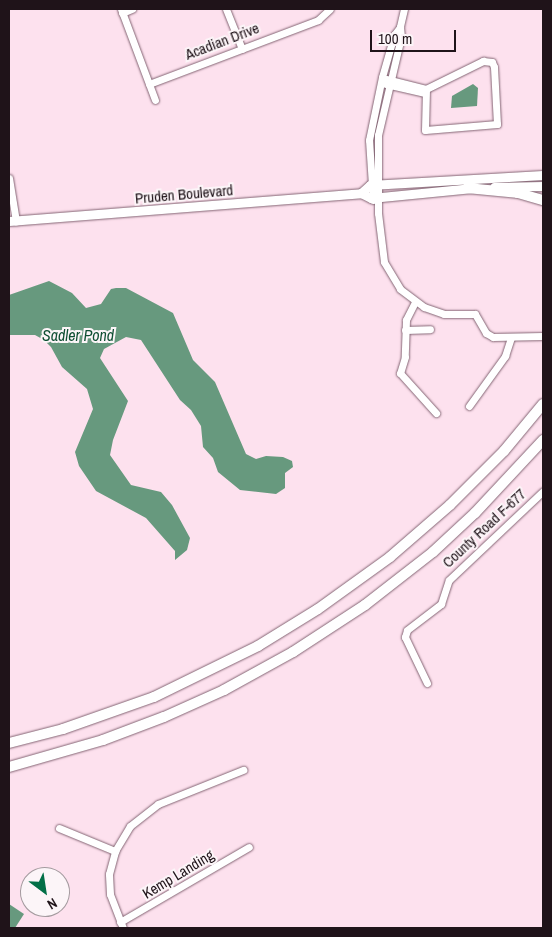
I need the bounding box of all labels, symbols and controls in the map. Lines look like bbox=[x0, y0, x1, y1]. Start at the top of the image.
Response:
street label: Acadian Drive bbox=[182, 19, 262, 63]
scale bar bbox=[372, 20, 458, 52]
text: 100 m bbox=[378, 28, 412, 49]
street label: Pruden Boulevard bbox=[134, 181, 234, 207]
water label: Sadler Pond bbox=[42, 325, 114, 345]
street label: County Road F-677 bbox=[439, 485, 529, 571]
street label: Kemp Landing bbox=[139, 846, 217, 902]
north arrow bbox=[20, 867, 70, 917]
text: N bbox=[44, 894, 60, 914]

